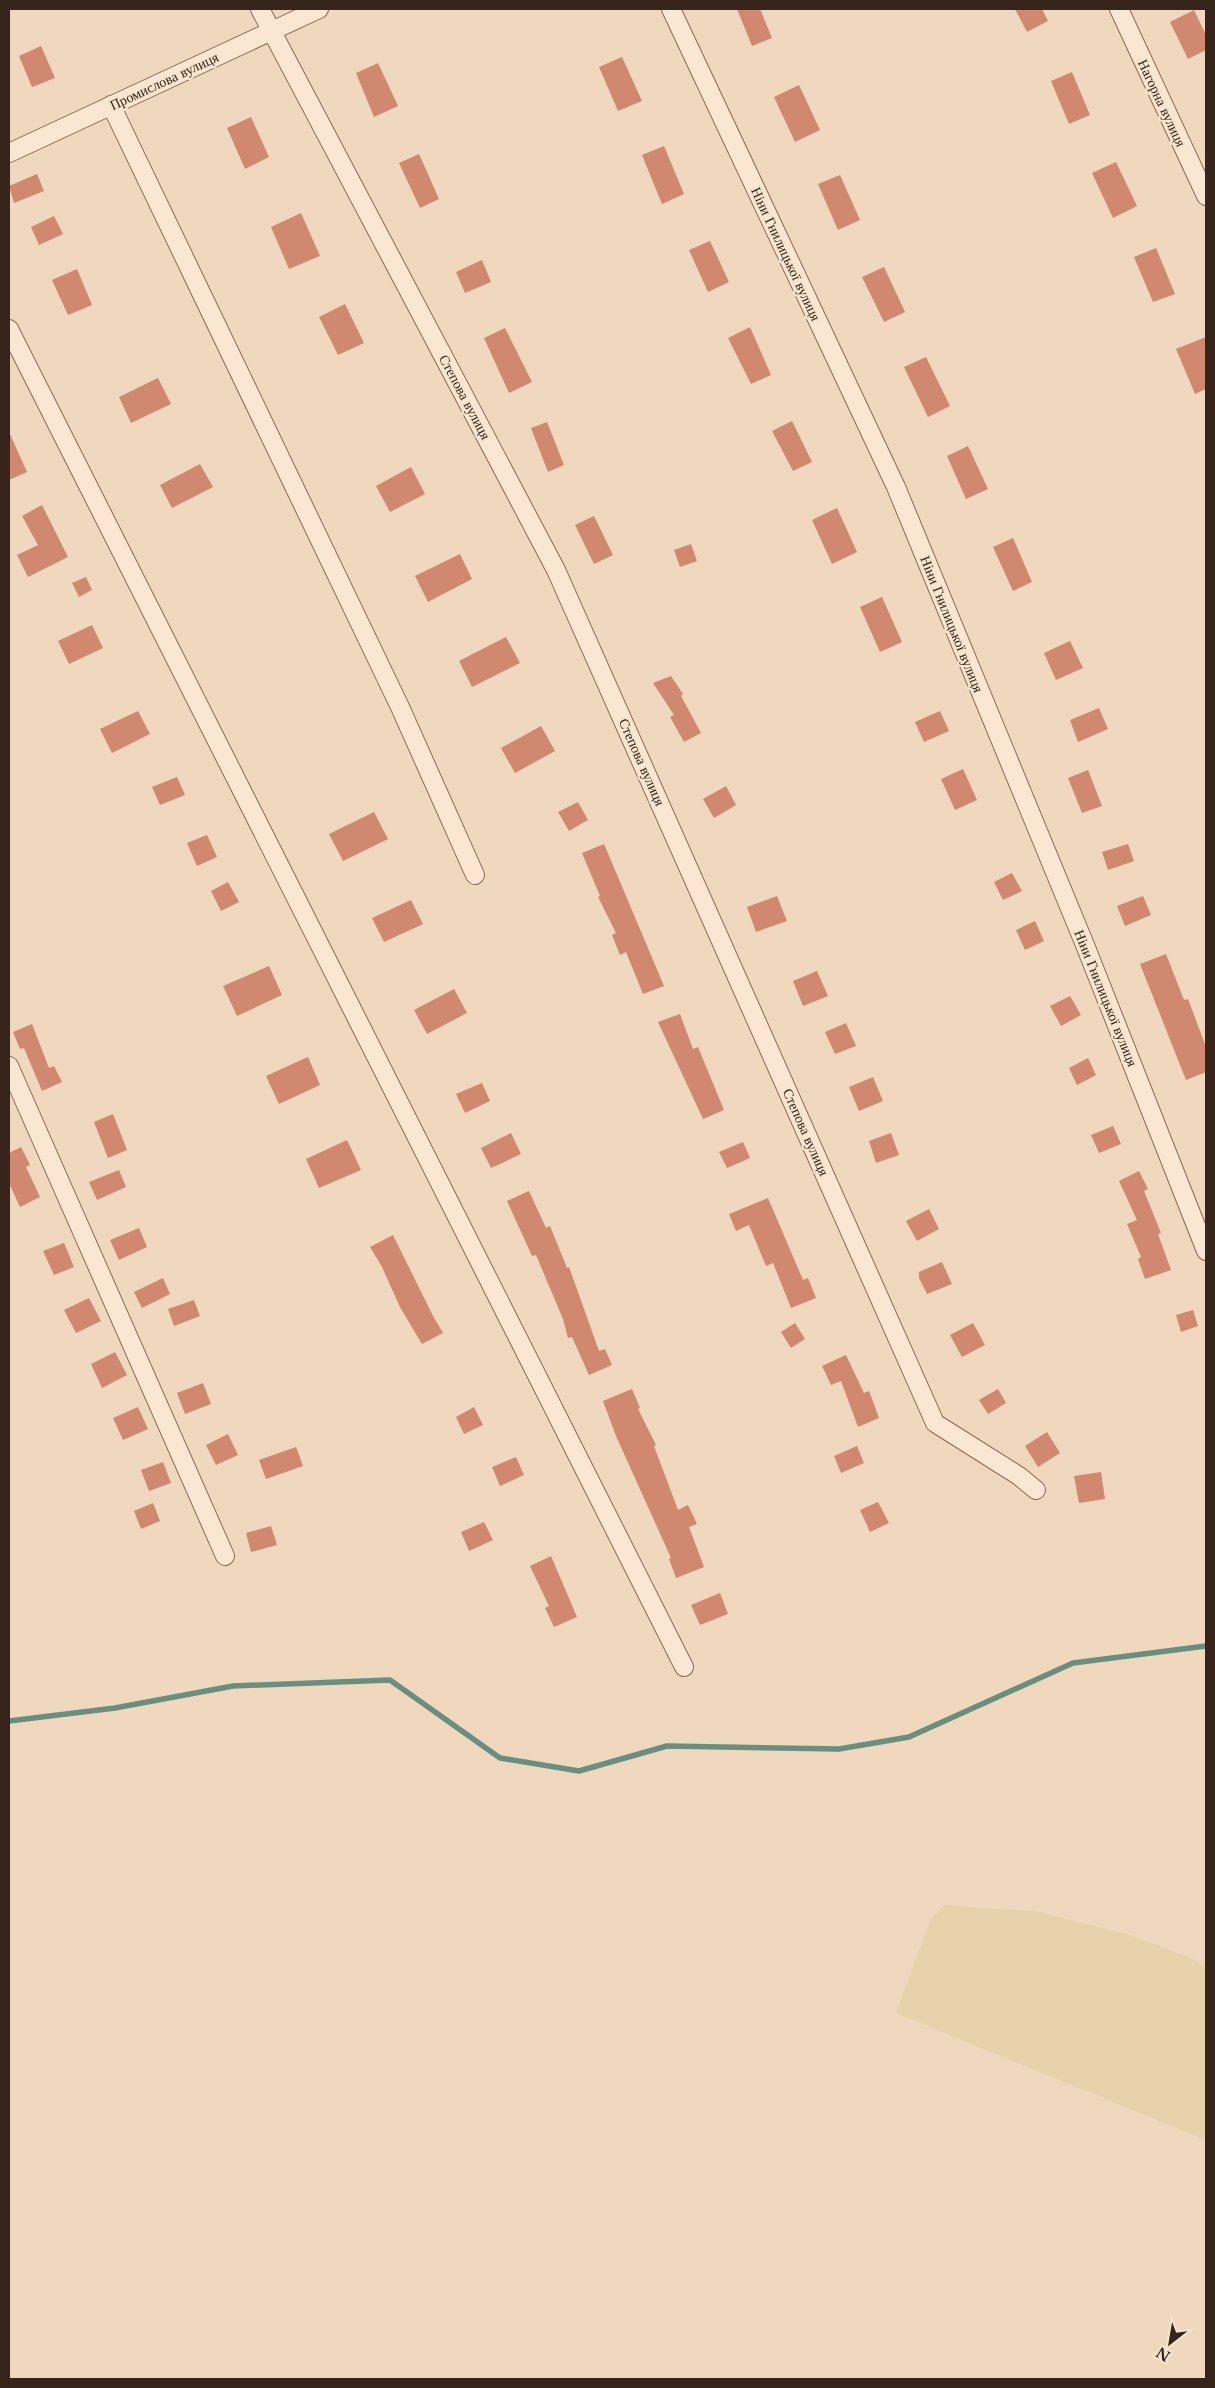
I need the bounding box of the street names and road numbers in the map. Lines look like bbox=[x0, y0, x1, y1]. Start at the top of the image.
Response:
street label: Промислова вулиця bbox=[107, 48, 222, 114]
street label: Нагорна вулиця bbox=[1134, 56, 1190, 150]
street label: Ніни Гнилицької вулиця bbox=[747, 184, 825, 324]
street label: Степова вулиця bbox=[435, 351, 495, 443]
street label: Ніни Гнилицької вулиця bbox=[916, 553, 988, 695]
street label: Степова вулиця bbox=[615, 716, 669, 809]
street label: Ніни Гнилицької вулиця bbox=[1070, 927, 1142, 1069]
street label: Степова вулиця bbox=[779, 1086, 833, 1179]

